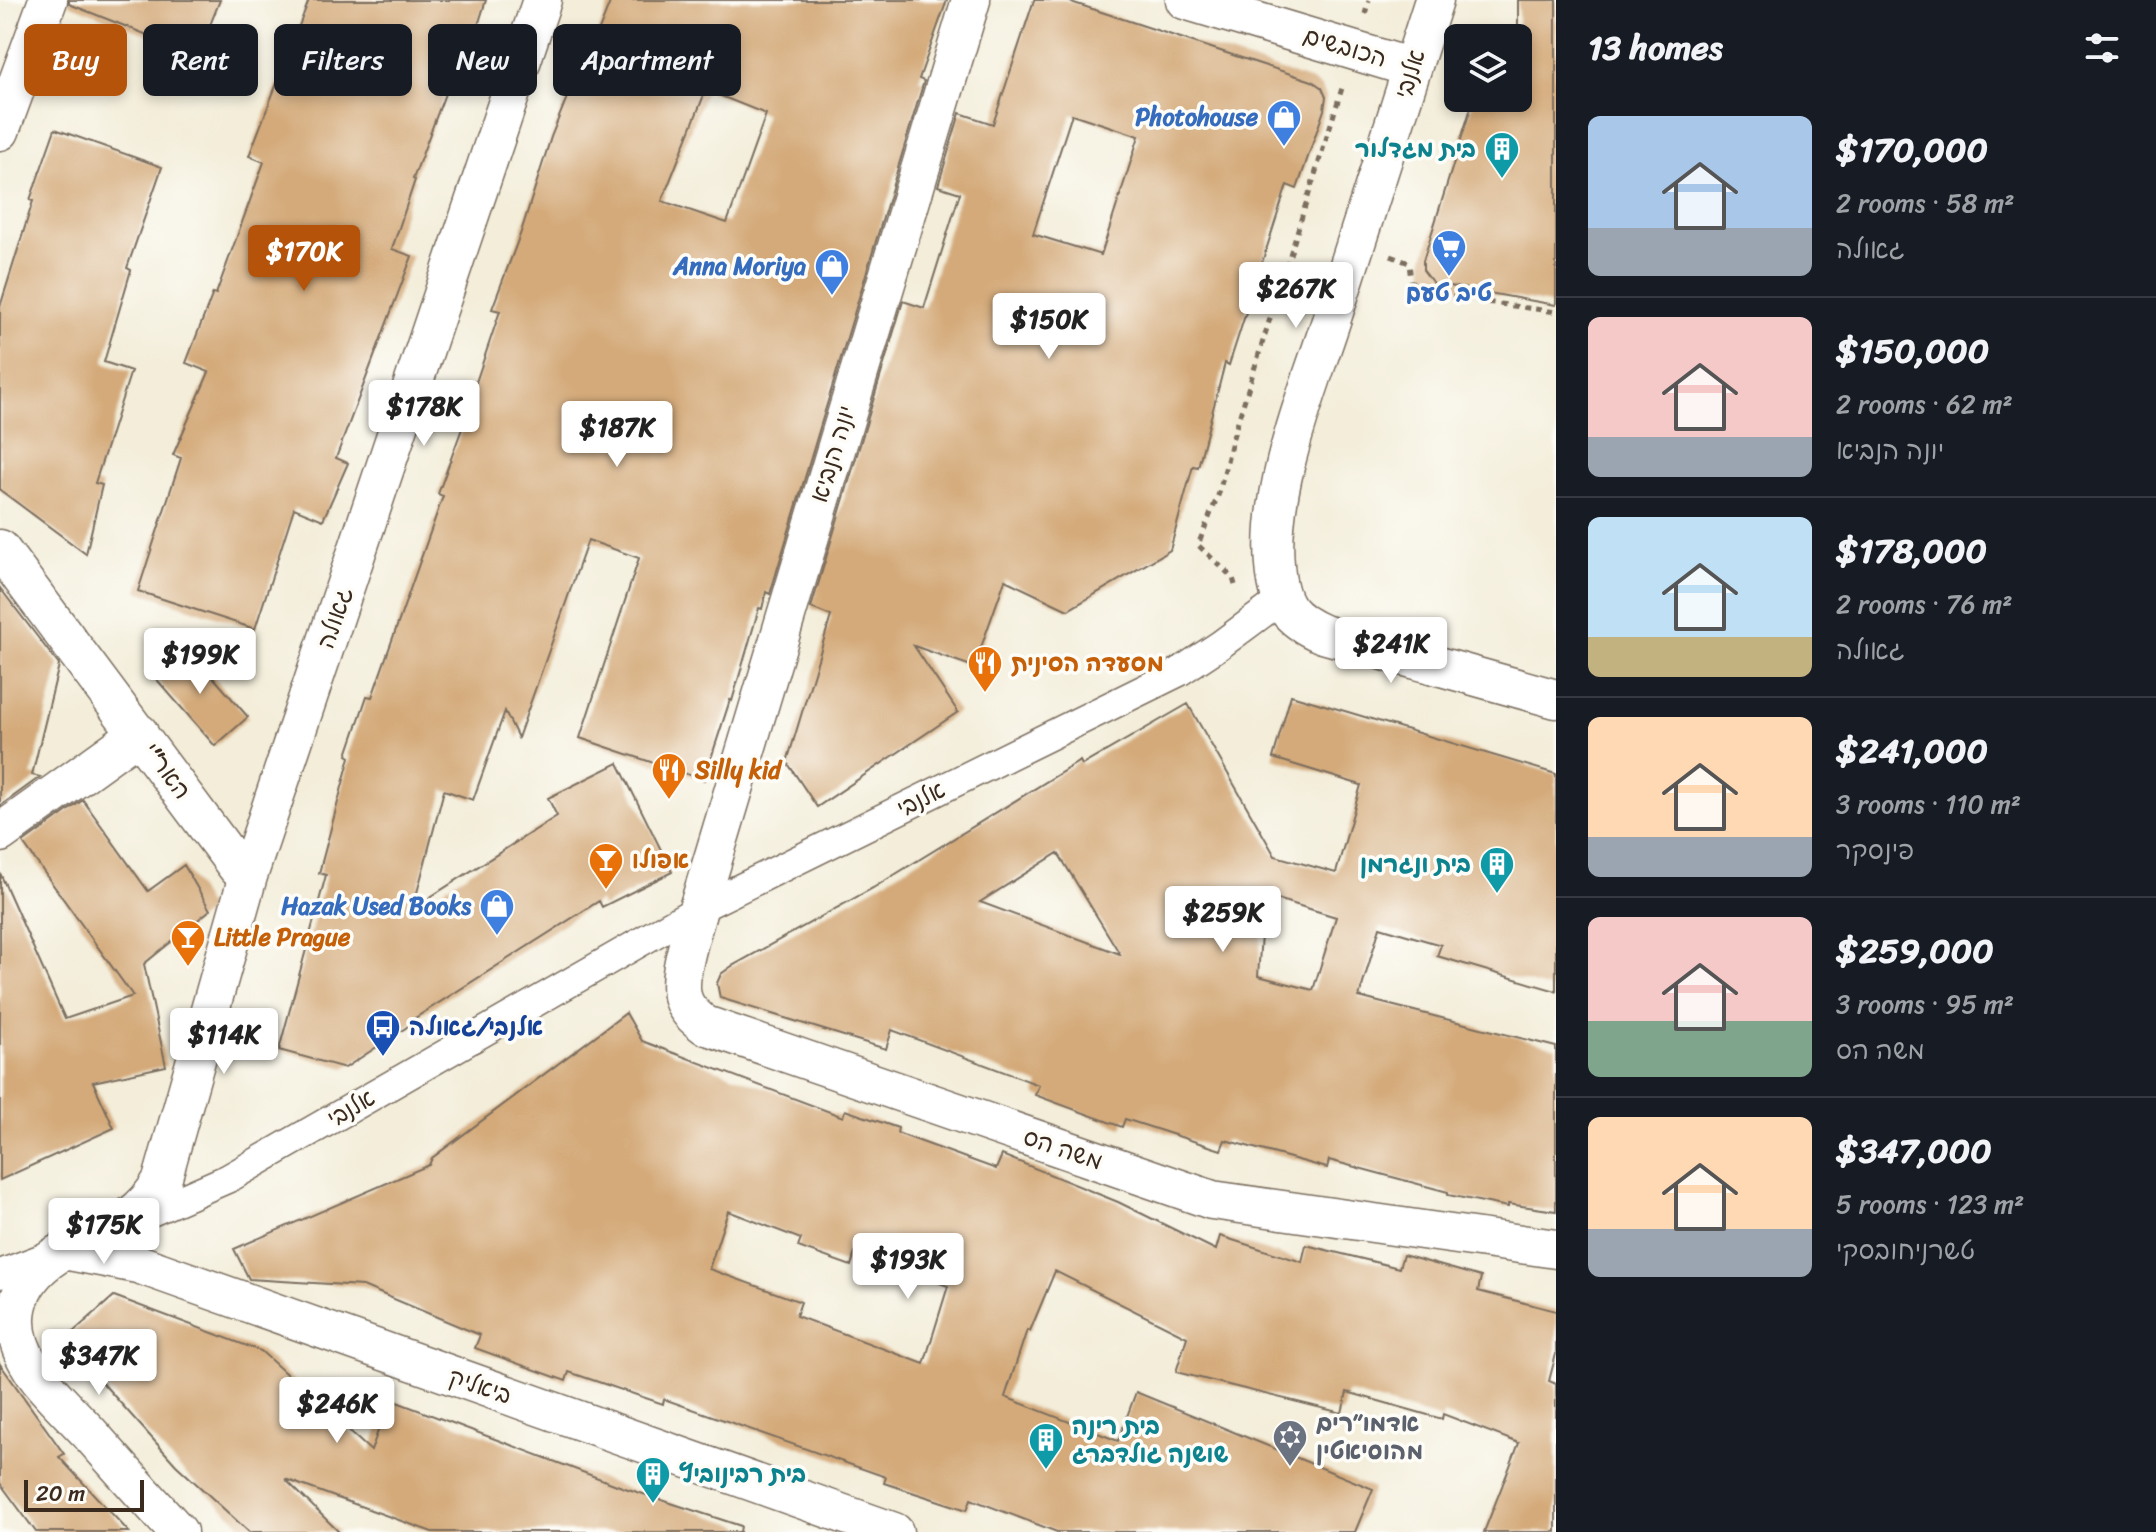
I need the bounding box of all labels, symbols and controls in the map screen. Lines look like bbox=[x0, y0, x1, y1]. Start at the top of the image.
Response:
street label: הכובשים bbox=[1298, 14, 1392, 80]
text: 13 homes bbox=[1588, 18, 1723, 78]
chip: Buy bbox=[24, 24, 127, 96]
chip: Rent bbox=[143, 24, 258, 96]
chip: Filters bbox=[274, 24, 412, 96]
chip: New bbox=[428, 24, 537, 96]
chip: Apartment bbox=[553, 24, 741, 96]
map controls bbox=[1444, 24, 1532, 112]
button: layers bbox=[1444, 24, 1532, 112]
icon: filters bbox=[2080, 26, 2124, 70]
street label: אלנבי bbox=[1382, 44, 1438, 104]
place label: Photohouse bbox=[1135, 96, 1259, 138]
shop icon: Photohouse bbox=[1265, 98, 1303, 148]
text: $170,000 bbox=[1836, 120, 1988, 180]
place label: בית מגדלור bbox=[1355, 128, 1476, 170]
building icon: בית מגדלור bbox=[1483, 130, 1521, 180]
icon: home bbox=[1652, 148, 1748, 244]
text: 2 rooms · 58 m² bbox=[1836, 180, 2014, 226]
pin: $170K bbox=[248, 225, 360, 293]
text: גאולה bbox=[1836, 226, 1905, 272]
text: $170K bbox=[266, 228, 342, 274]
supermarket icon: טיב טעם bbox=[1430, 228, 1468, 278]
place label: Anna Moriya bbox=[672, 245, 806, 287]
shop icon: Anna Moriya bbox=[813, 247, 851, 297]
pin: $267K bbox=[1240, 262, 1352, 330]
text: $267K bbox=[1257, 265, 1335, 311]
place label: טיב טעם bbox=[1406, 272, 1492, 314]
pin: $150K bbox=[993, 293, 1105, 361]
text: $150K bbox=[1011, 296, 1087, 342]
text: $150,000 bbox=[1836, 321, 1989, 381]
icon: home bbox=[1652, 349, 1748, 445]
pin: $178K bbox=[368, 380, 480, 448]
text: 2 rooms · 62 m² bbox=[1836, 381, 2013, 427]
text: $178K bbox=[387, 383, 461, 429]
street label: יונה הנביא bbox=[798, 400, 868, 508]
pin: $187K bbox=[561, 401, 673, 469]
text: $187K bbox=[580, 404, 654, 450]
text: יונה הנביא bbox=[1836, 427, 1944, 473]
text: $178,000 bbox=[1836, 521, 1987, 581]
icon: home bbox=[1652, 549, 1748, 645]
street label: גאולה bbox=[305, 581, 365, 655]
text: 2 rooms · 76 m² bbox=[1836, 581, 2013, 627]
pin: $241K bbox=[1335, 617, 1447, 685]
text: $241K bbox=[1353, 620, 1429, 666]
text: גאולה bbox=[1836, 627, 1905, 673]
pin: $199K bbox=[144, 628, 256, 696]
text: $199K bbox=[162, 631, 238, 677]
place label: מסעדה הסינית bbox=[1011, 642, 1164, 684]
restaurant icon: מסעדה הסינית bbox=[966, 644, 1004, 694]
text: $241,000 bbox=[1836, 721, 1988, 781]
street label: האר"י bbox=[132, 733, 202, 809]
place label: Silly kid bbox=[694, 749, 783, 791]
icon: home bbox=[1652, 749, 1748, 845]
restaurant icon: Silly kid bbox=[650, 751, 688, 801]
street label: אלנבי bbox=[889, 769, 953, 829]
text: 3 rooms · 110 m² bbox=[1836, 781, 2021, 827]
text: פינסקר bbox=[1836, 827, 1914, 873]
place label: אפולו bbox=[632, 839, 689, 881]
bar icon: אפולו bbox=[587, 841, 625, 891]
place label: בית ונגרמן bbox=[1360, 843, 1471, 885]
building icon: בית ונגרמן bbox=[1478, 845, 1516, 895]
place label: Hazak Used Books bbox=[281, 885, 472, 927]
pin: $259K bbox=[1167, 886, 1279, 954]
shop icon: Hazak Used Books bbox=[478, 887, 516, 937]
text: $259K bbox=[1183, 889, 1263, 935]
place label: Little Prague bbox=[214, 916, 351, 958]
bar icon: Little Prague bbox=[169, 918, 207, 968]
text: $259,000 bbox=[1836, 921, 1994, 981]
icon: home bbox=[1652, 949, 1748, 1045]
text: 3 rooms · 95 m² bbox=[1836, 981, 2014, 1027]
place label: אלנבי/גאולה bbox=[409, 1006, 543, 1048]
pin: $114K bbox=[168, 1008, 280, 1076]
bus stop icon: אלנבי/גאולה bbox=[364, 1008, 402, 1058]
text: $114K bbox=[188, 1011, 260, 1057]
text: משה הס bbox=[1836, 1027, 1925, 1073]
street label: אלנבי bbox=[319, 1077, 383, 1139]
street label: משה הס bbox=[1017, 1116, 1109, 1182]
text: $347,000 bbox=[1836, 1121, 1992, 1181]
icon: home bbox=[1652, 1149, 1748, 1245]
text: 5 rooms · 123 m² bbox=[1836, 1181, 2024, 1227]
pin: $175K bbox=[48, 1198, 160, 1266]
text: $175K bbox=[66, 1201, 142, 1247]
text: טשרניחובסקי bbox=[1836, 1227, 1975, 1273]
pin: $193K bbox=[852, 1233, 964, 1301]
text: $193K bbox=[871, 1236, 945, 1282]
pin: $347K bbox=[43, 1329, 155, 1397]
text: $347K bbox=[60, 1332, 138, 1378]
street label: ביאליק bbox=[443, 1356, 517, 1416]
pin: $246K bbox=[281, 1377, 393, 1445]
text: $246K bbox=[297, 1380, 377, 1426]
place label: אדמו״רים מהוסיאטין bbox=[1316, 1402, 1423, 1472]
place label: בית רינה שושנה גולדברג bbox=[1072, 1405, 1228, 1475]
synagogue icon: אדמו״רים מהוסיאטין bbox=[1271, 1418, 1309, 1468]
building icon: בית רינה שושנה גולדברג bbox=[1027, 1421, 1065, 1471]
place label: בית רבינוביץ bbox=[679, 1453, 806, 1495]
building icon: בית רבינוביץ bbox=[634, 1455, 672, 1505]
text: 20 m bbox=[36, 1474, 85, 1513]
scale bar bbox=[24, 1476, 144, 1512]

